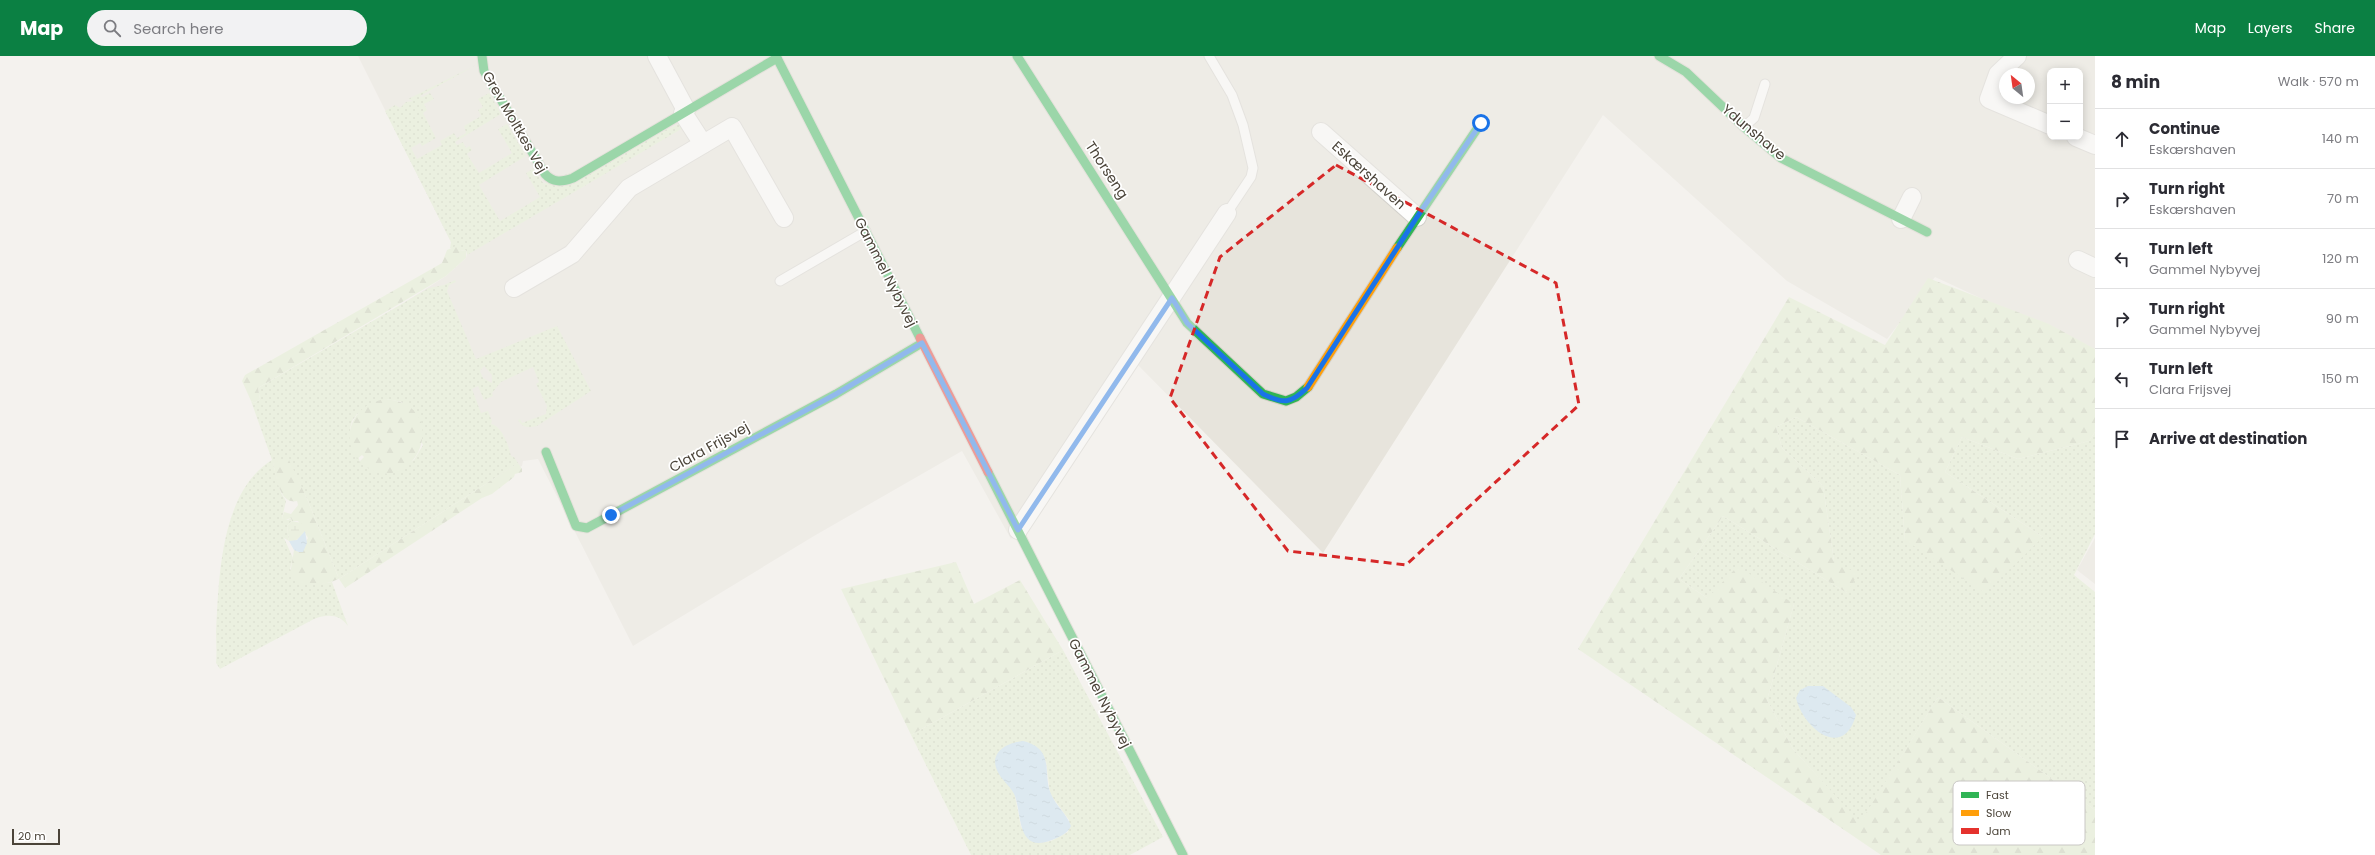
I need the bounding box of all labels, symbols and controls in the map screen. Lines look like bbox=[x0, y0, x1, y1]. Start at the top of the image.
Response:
search box bbox=[87, 10, 367, 46]
text: Map bbox=[20, 15, 63, 42]
icon: search bbox=[101, 17, 123, 39]
text: Search here bbox=[133, 18, 224, 39]
text: Map bbox=[2195, 18, 2226, 38]
text: Layers bbox=[2248, 18, 2292, 38]
text: Share bbox=[2314, 18, 2355, 38]
street label: Grev Moltkes Vej bbox=[478, 67, 552, 177]
north arrow bbox=[1999, 68, 2035, 104]
map controls bbox=[2047, 68, 2083, 140]
button: + bbox=[2047, 68, 2083, 104]
text: 8 min bbox=[2111, 70, 2160, 94]
text: Walk · 570 m bbox=[2278, 72, 2359, 91]
street label: Ydunshave bbox=[1718, 99, 1790, 165]
button: − bbox=[2047, 104, 2083, 140]
route start bbox=[1472, 114, 1490, 132]
text: Continue bbox=[2149, 118, 2220, 139]
icon: ahead bbox=[2111, 128, 2133, 150]
text: 140 m bbox=[2322, 129, 2359, 148]
street label: Eskærshaven bbox=[1328, 136, 1410, 214]
street label: Thorseng bbox=[1081, 137, 1133, 203]
text: Eskærshaven bbox=[2149, 140, 2236, 159]
text: Turn right bbox=[2149, 178, 2225, 199]
icon: right bbox=[2111, 188, 2133, 210]
text: 70 m bbox=[2327, 189, 2359, 208]
text: Eskærshaven bbox=[2149, 200, 2236, 219]
street label: Gammel Nybyvej bbox=[850, 214, 922, 330]
text: Turn left bbox=[2149, 238, 2213, 259]
icon: left bbox=[2111, 248, 2133, 270]
text: 120 m bbox=[2322, 249, 2359, 268]
text: Gammel Nybyvej bbox=[2149, 260, 2261, 279]
text: Turn right bbox=[2149, 298, 2225, 319]
icon: right bbox=[2111, 308, 2133, 330]
text: 90 m bbox=[2326, 309, 2359, 328]
text: Gammel Nybyvej bbox=[2149, 320, 2261, 339]
text: Turn left bbox=[2149, 358, 2213, 379]
icon: left bbox=[2111, 368, 2133, 390]
text: 150 m bbox=[2322, 369, 2359, 388]
text: Clara Frijsvej bbox=[2149, 380, 2231, 399]
street label: Clara Frijsvej bbox=[665, 417, 753, 477]
icon: arrive bbox=[2111, 428, 2133, 450]
text: Arrive at destination bbox=[2149, 428, 2307, 449]
route end bbox=[602, 506, 620, 524]
street label: Gammel Nybyvej bbox=[1064, 635, 1136, 751]
legend bbox=[1953, 781, 2085, 845]
text: Fast bbox=[1986, 787, 2009, 803]
text: Slow bbox=[1986, 805, 2011, 821]
text: Jam bbox=[1986, 823, 2011, 839]
scale bar bbox=[12, 827, 60, 846]
text: 20 m bbox=[18, 828, 46, 844]

